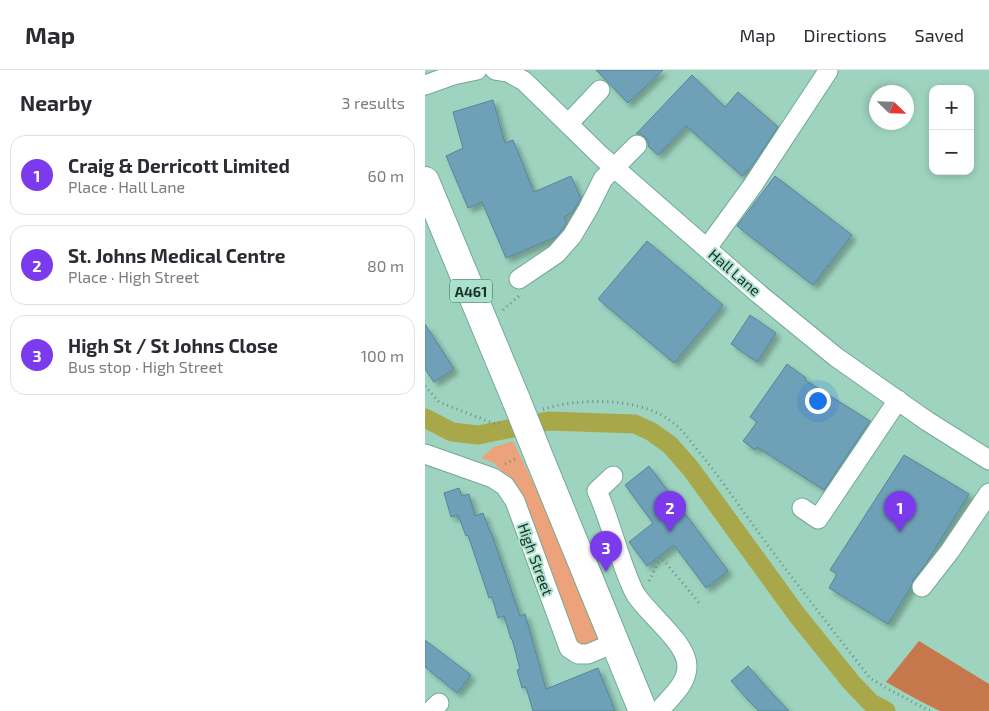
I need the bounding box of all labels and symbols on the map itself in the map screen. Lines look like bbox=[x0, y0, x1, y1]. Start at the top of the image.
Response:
north arrow bbox=[869, 85, 914, 130]
street label: Hall Lane bbox=[705, 245, 765, 299]
road number: A461 bbox=[450, 280, 492, 302]
your location bbox=[805, 388, 831, 414]
pin: 2 bbox=[654, 491, 686, 532]
pin: 1 bbox=[884, 491, 916, 532]
street label: High Street bbox=[515, 520, 558, 598]
pin: 3 bbox=[590, 531, 622, 572]

